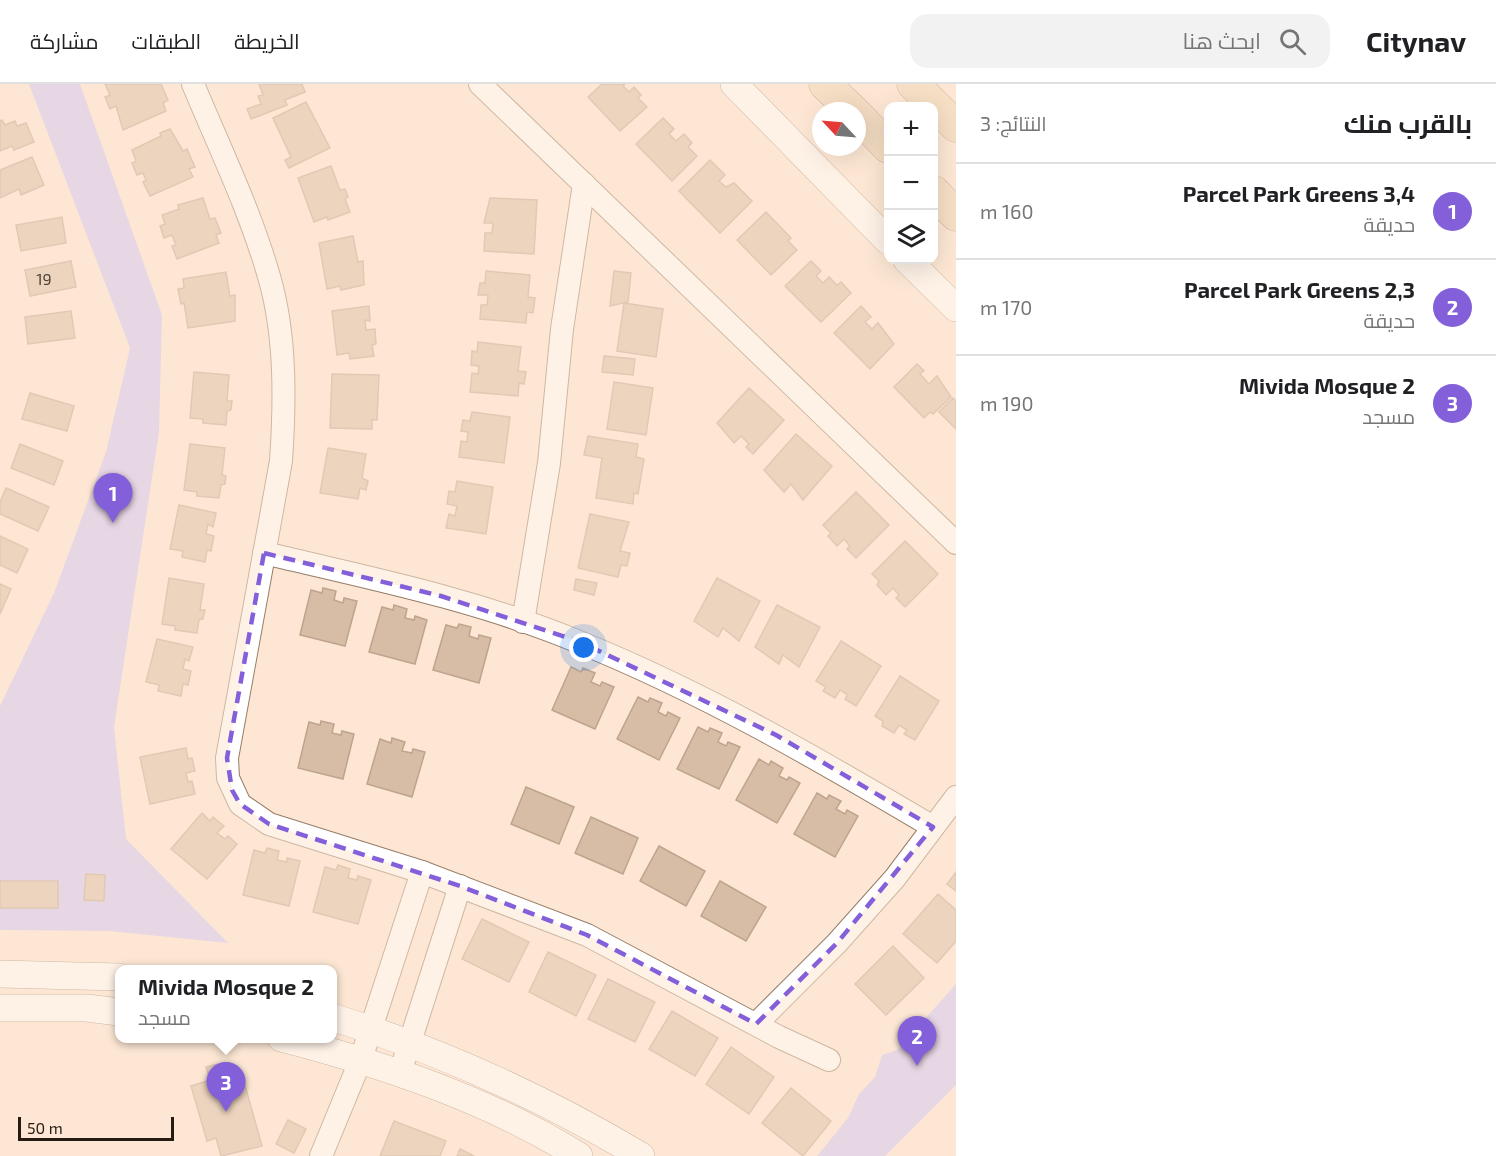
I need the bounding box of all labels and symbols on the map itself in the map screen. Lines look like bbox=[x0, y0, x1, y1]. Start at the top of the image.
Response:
north arrow bbox=[812, 102, 866, 156]
house number: 19 bbox=[36, 269, 52, 288]
pin: 1 bbox=[94, 474, 132, 523]
your location bbox=[569, 633, 598, 662]
pin: 2 bbox=[898, 1016, 936, 1066]
pin: 3 bbox=[206, 1062, 246, 1112]
scale bar bbox=[18, 1114, 174, 1142]

